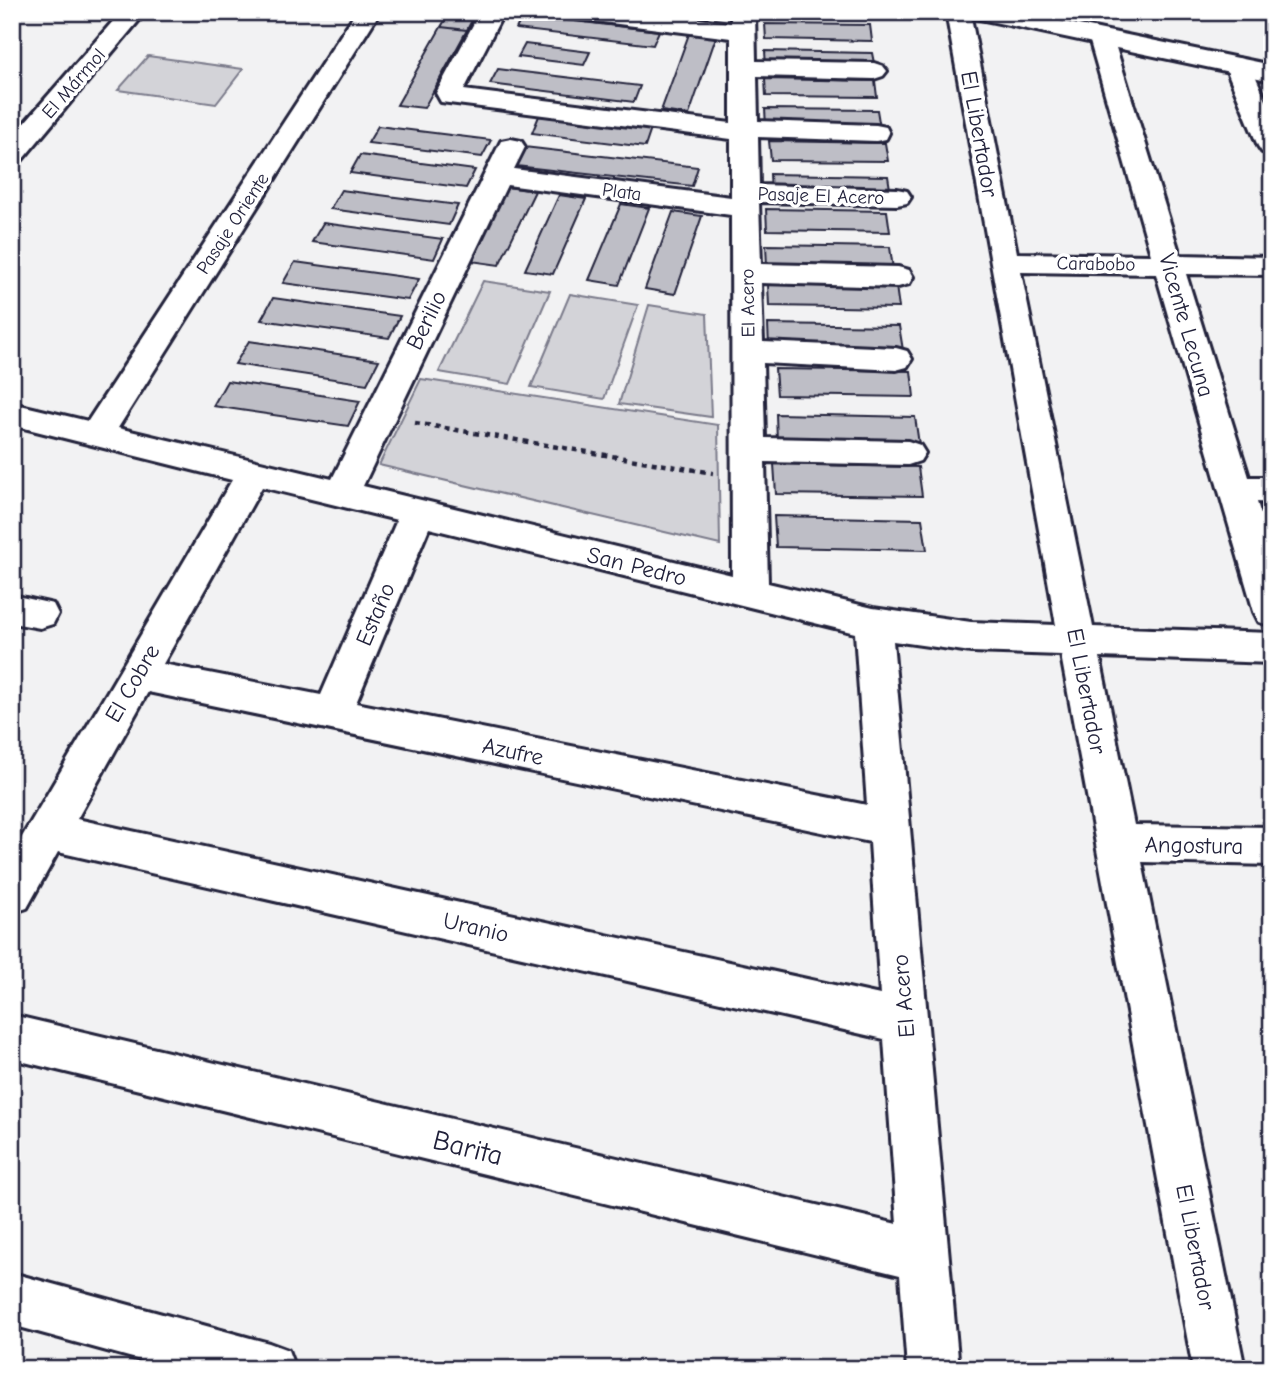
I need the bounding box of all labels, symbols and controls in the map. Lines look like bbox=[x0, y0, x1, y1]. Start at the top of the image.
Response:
street label: El Mármol bbox=[38, 44, 110, 123]
street label: El Libertador bbox=[955, 69, 1004, 200]
street label: Pasaje Oriente bbox=[192, 169, 274, 278]
street label: Plata bbox=[601, 178, 643, 206]
street label: Pasaje El Acero bbox=[757, 183, 885, 209]
street label: Vicente Lecuna bbox=[1153, 250, 1220, 400]
street label: Carabobo bbox=[1056, 252, 1136, 276]
street label: El Acero bbox=[736, 268, 760, 338]
street label: Berilio bbox=[401, 286, 452, 354]
street label: San Pedro bbox=[584, 541, 689, 592]
street label: Estaño bbox=[350, 578, 401, 650]
street label: El Libertador bbox=[1061, 626, 1112, 757]
street label: El Cobre bbox=[99, 640, 165, 727]
street label: Azufre bbox=[480, 732, 546, 771]
street label: Angostura bbox=[1144, 831, 1244, 860]
street label: Uranio bbox=[440, 907, 511, 948]
street label: El Acero bbox=[886, 953, 921, 1039]
street label: Barita bbox=[429, 1124, 506, 1172]
street label: El Libertador bbox=[1170, 1182, 1221, 1313]

